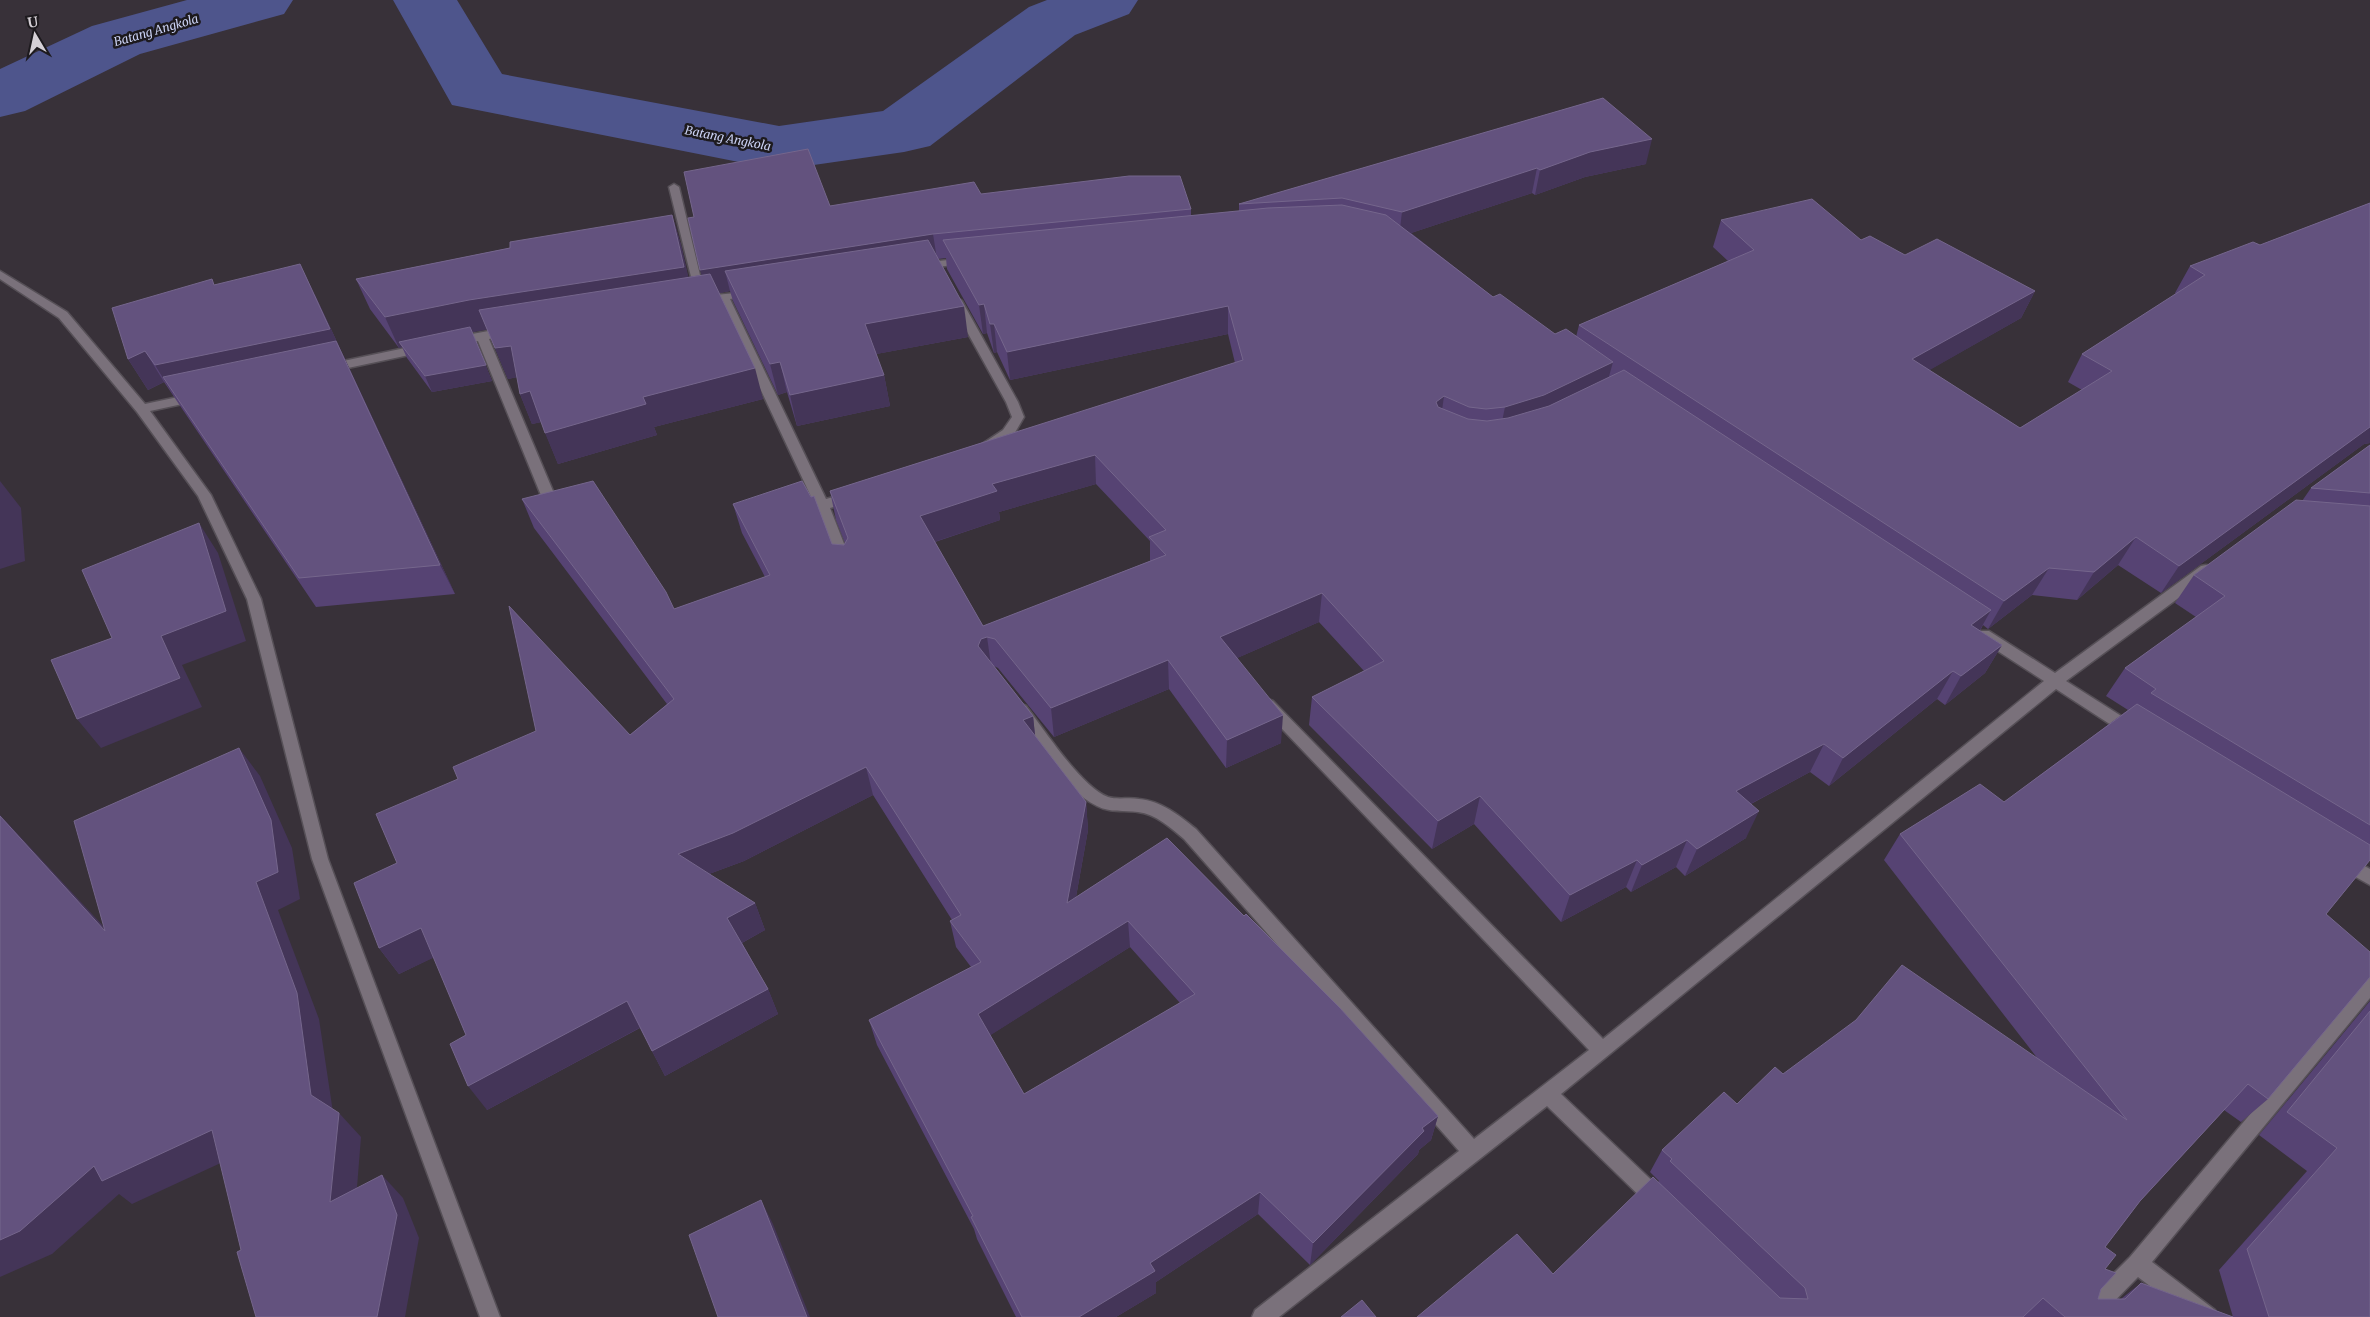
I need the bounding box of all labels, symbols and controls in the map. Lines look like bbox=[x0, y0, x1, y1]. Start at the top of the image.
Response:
north arrow bbox=[10, 10, 60, 60]
water label: Batang Angkola bbox=[112, 11, 200, 49]
text: U bbox=[26, 12, 40, 32]
water label: Batang Angkola bbox=[684, 122, 772, 154]

